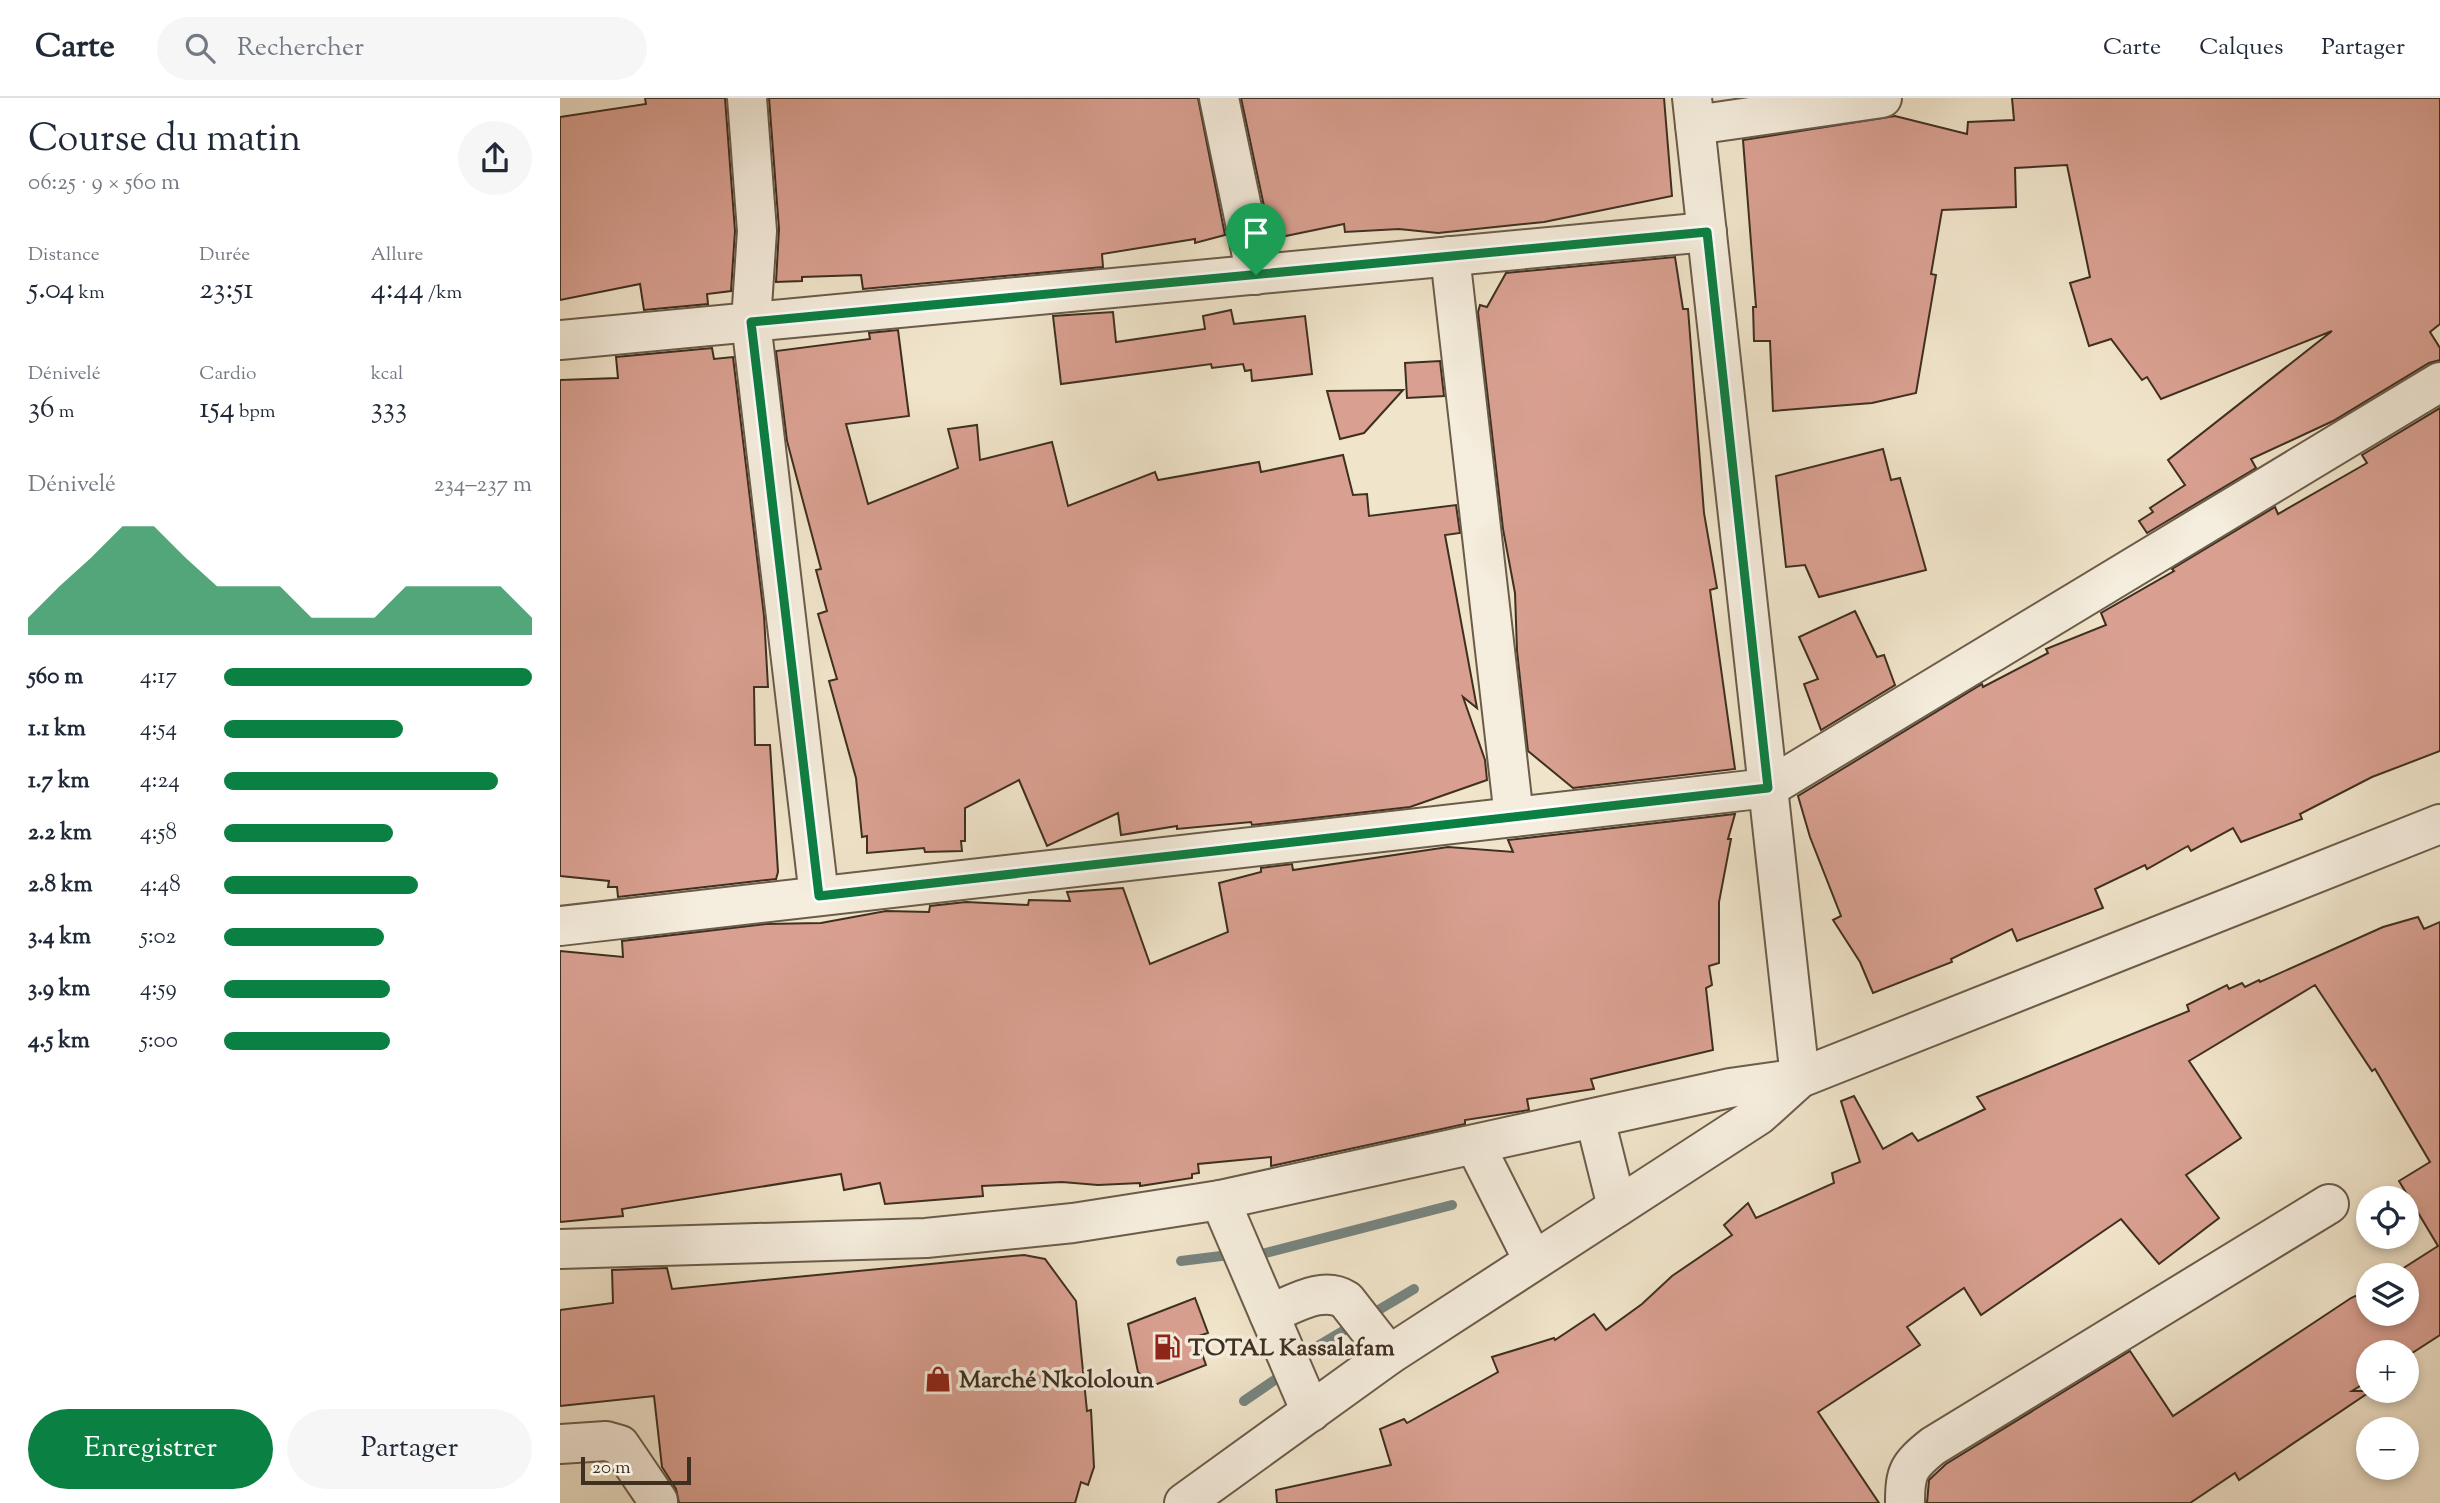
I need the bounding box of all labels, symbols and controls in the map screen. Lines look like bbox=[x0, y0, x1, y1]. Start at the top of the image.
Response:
search box bbox=[157, 17, 647, 80]
text: Carte bbox=[35, 24, 115, 72]
icon: search bbox=[181, 29, 219, 67]
text: Rechercher bbox=[237, 30, 364, 67]
text: Carte bbox=[2103, 31, 2161, 65]
text: Calques bbox=[2199, 31, 2283, 65]
text: Partager bbox=[2321, 31, 2405, 65]
text: Course du matin bbox=[28, 114, 301, 168]
button: share bbox=[458, 121, 532, 195]
text: 06:25 · 9 × 560 m bbox=[28, 167, 180, 200]
pin bbox=[1226, 203, 1286, 275]
icon: arrive bbox=[1237, 214, 1275, 252]
text: Distance bbox=[28, 242, 100, 269]
text: Durée bbox=[199, 242, 250, 269]
text: Allure bbox=[371, 242, 423, 269]
text: 5.04 bbox=[28, 269, 75, 312]
text: 23:51 bbox=[199, 269, 254, 312]
text: 4:44 bbox=[371, 269, 424, 312]
text: km bbox=[75, 280, 105, 307]
text: /km bbox=[424, 280, 462, 307]
text: Dénivelé bbox=[28, 361, 101, 388]
text: Cardio bbox=[199, 361, 256, 388]
text: kcal bbox=[371, 361, 403, 388]
text: 36 bbox=[28, 388, 55, 431]
text: 154 bbox=[199, 388, 235, 431]
text: 333 bbox=[371, 388, 407, 431]
text: m bbox=[55, 399, 75, 426]
text: bpm bbox=[235, 399, 275, 426]
text: Dénivelé bbox=[28, 469, 116, 502]
text: 234–237 m bbox=[434, 469, 532, 502]
text: 560 m bbox=[28, 661, 83, 694]
text: 4:17 bbox=[140, 661, 177, 694]
text: 1.1 km bbox=[28, 713, 86, 746]
text: 4:54 bbox=[140, 713, 177, 746]
text: 1.7 km bbox=[28, 765, 90, 798]
text: 4:24 bbox=[140, 765, 180, 798]
text: 2.2 km bbox=[28, 817, 92, 850]
text: 4:58 bbox=[140, 817, 177, 850]
text: 2.8 km bbox=[28, 869, 93, 902]
text: 4:48 bbox=[140, 869, 181, 902]
text: 3.4 km bbox=[28, 921, 91, 954]
text: 5:02 bbox=[140, 921, 176, 954]
text: 3.9 km bbox=[28, 973, 90, 1006]
text: 4:59 bbox=[140, 973, 177, 1006]
text: 4.5 km bbox=[28, 1025, 90, 1058]
text: 5:00 bbox=[140, 1025, 178, 1058]
map controls bbox=[2356, 1186, 2419, 1480]
button: locate bbox=[2356, 1186, 2419, 1249]
button: layers bbox=[2356, 1263, 2419, 1326]
fuel station icon: TOTAL Kassalafam bbox=[1152, 1332, 1182, 1362]
place label: TOTAL Kassalafam bbox=[1188, 1332, 1395, 1366]
button: + bbox=[2356, 1340, 2419, 1403]
shop icon: Marché Nkololoun bbox=[923, 1364, 953, 1394]
place label: Marché Nkololoun bbox=[959, 1364, 1155, 1398]
button: Enregistrer bbox=[28, 1409, 273, 1489]
button: Partager bbox=[287, 1409, 532, 1489]
button: − bbox=[2356, 1417, 2419, 1480]
scale bar bbox=[581, 1454, 691, 1486]
text: 20 m bbox=[592, 1455, 631, 1482]

